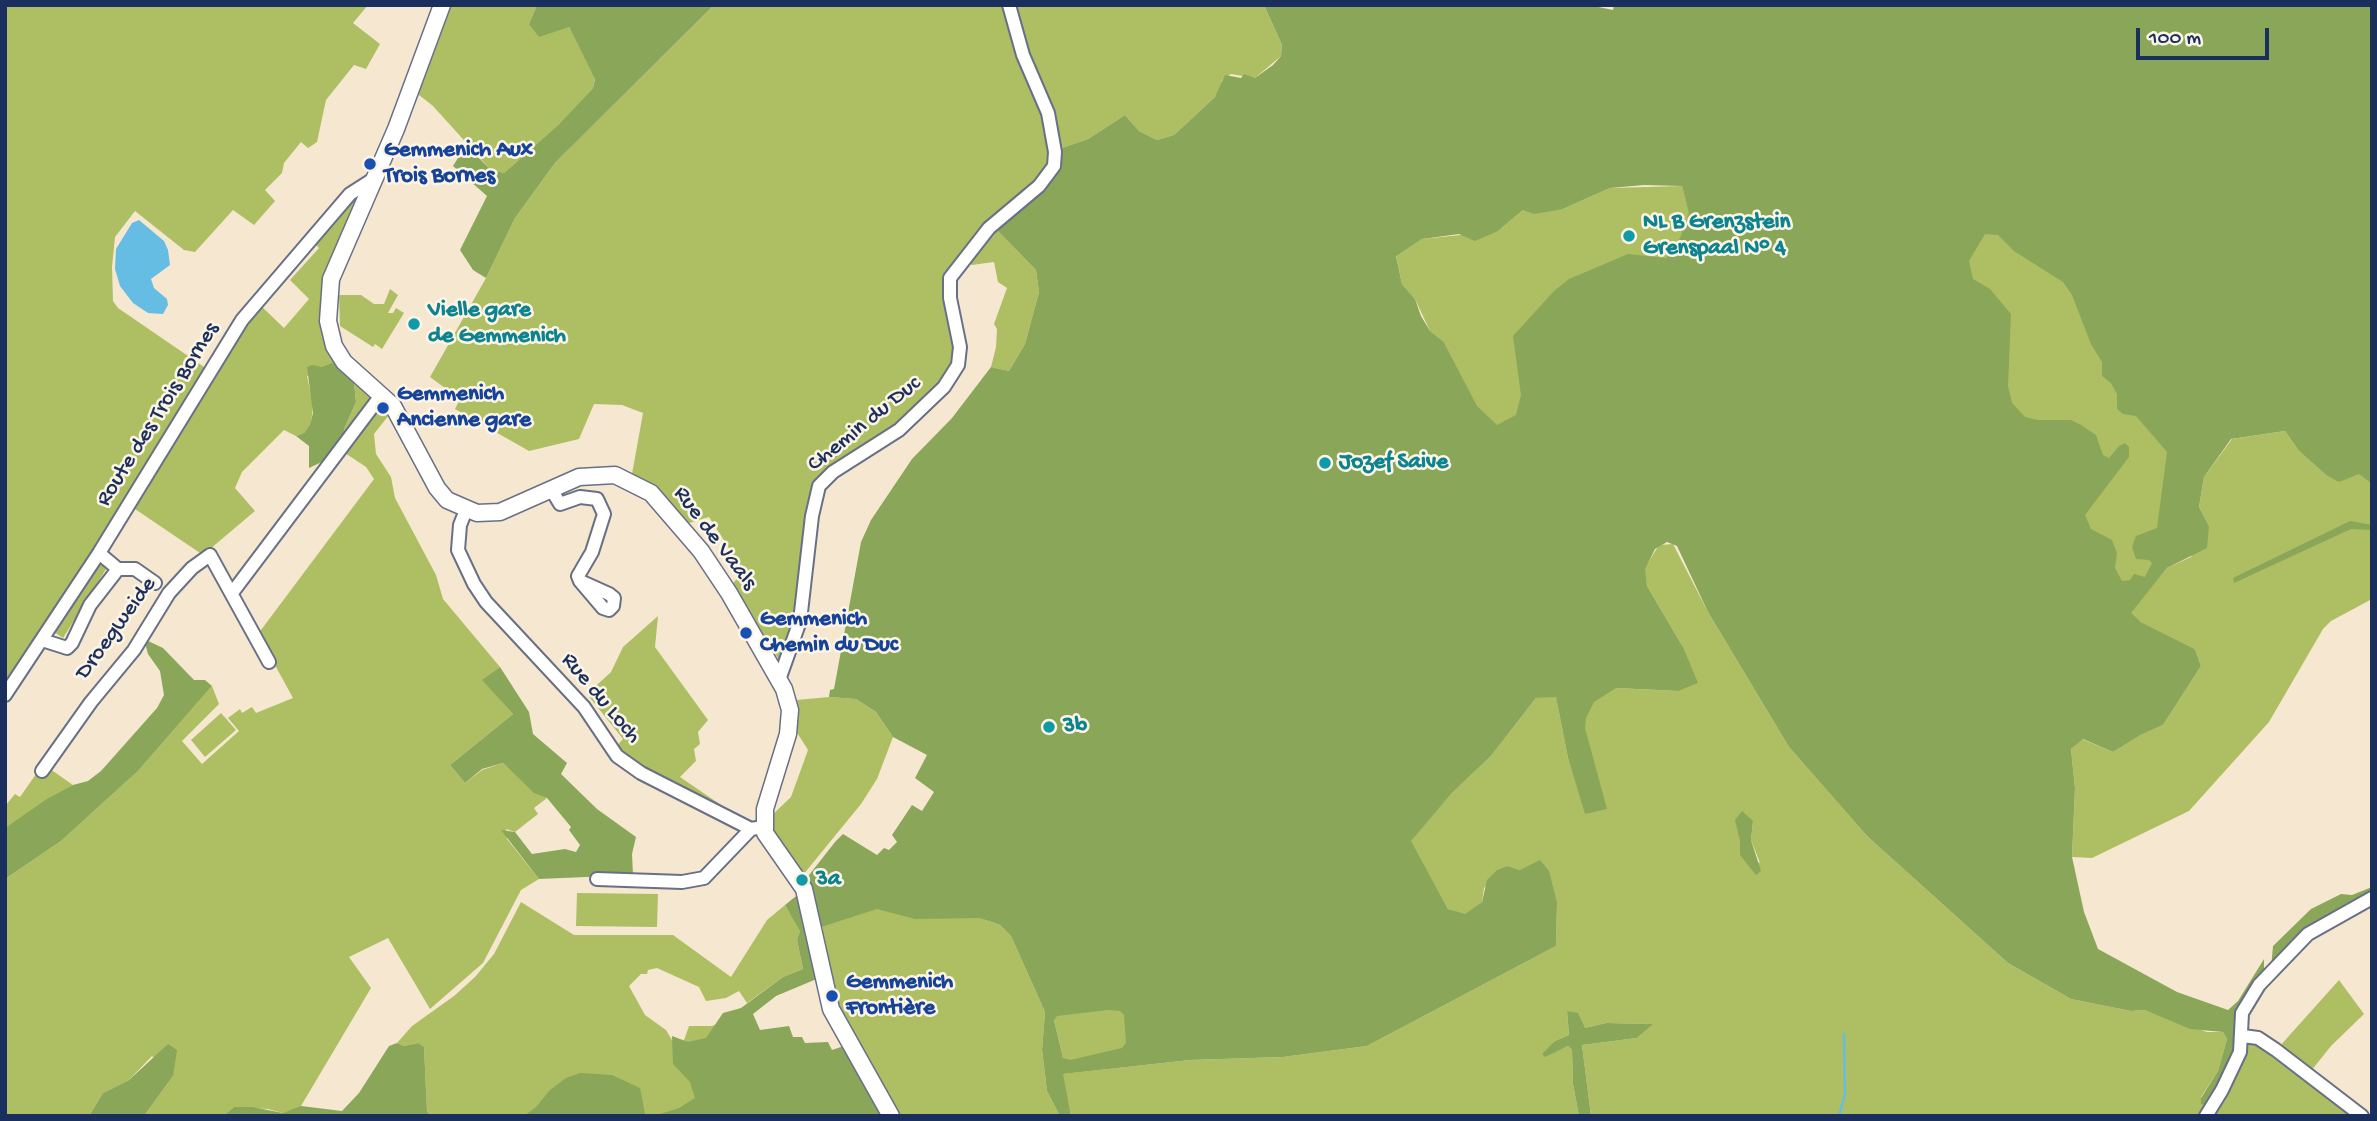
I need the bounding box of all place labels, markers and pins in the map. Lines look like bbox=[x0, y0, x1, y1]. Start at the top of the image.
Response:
place label: Gemmenich Aux Trois Bornes bbox=[384, 137, 533, 191]
marker: Gemmenich Aux Trois Bornes bbox=[362, 156, 378, 172]
place label: NL B Grenzstein Grenspaal N° 4 bbox=[1643, 209, 1790, 263]
marker: NL B Grenzstein Grenspaal N° 4 bbox=[1621, 228, 1637, 244]
place label: Vielle gare de Gemmenich bbox=[428, 297, 566, 351]
marker: Vielle gare de Gemmenich bbox=[406, 316, 422, 332]
place label: Gemmenich Ancienne gare bbox=[397, 381, 531, 435]
marker: Gemmenich Ancienne gare bbox=[375, 400, 391, 416]
place label: Jozef Saive bbox=[1339, 449, 1448, 477]
marker: Jozef Saive bbox=[1317, 455, 1333, 471]
place label: Gemmenich Chemin du Duc bbox=[760, 606, 898, 660]
marker: Gemmenich Chemin du Duc bbox=[738, 625, 754, 641]
place label: 3b bbox=[1063, 713, 1087, 741]
marker: 3b bbox=[1041, 719, 1057, 735]
place label: 3a bbox=[816, 866, 841, 894]
marker: 3a bbox=[794, 872, 810, 888]
place label: Gemmenich Frontière bbox=[846, 969, 953, 1023]
marker: Gemmenich Frontière bbox=[824, 988, 840, 1004]

